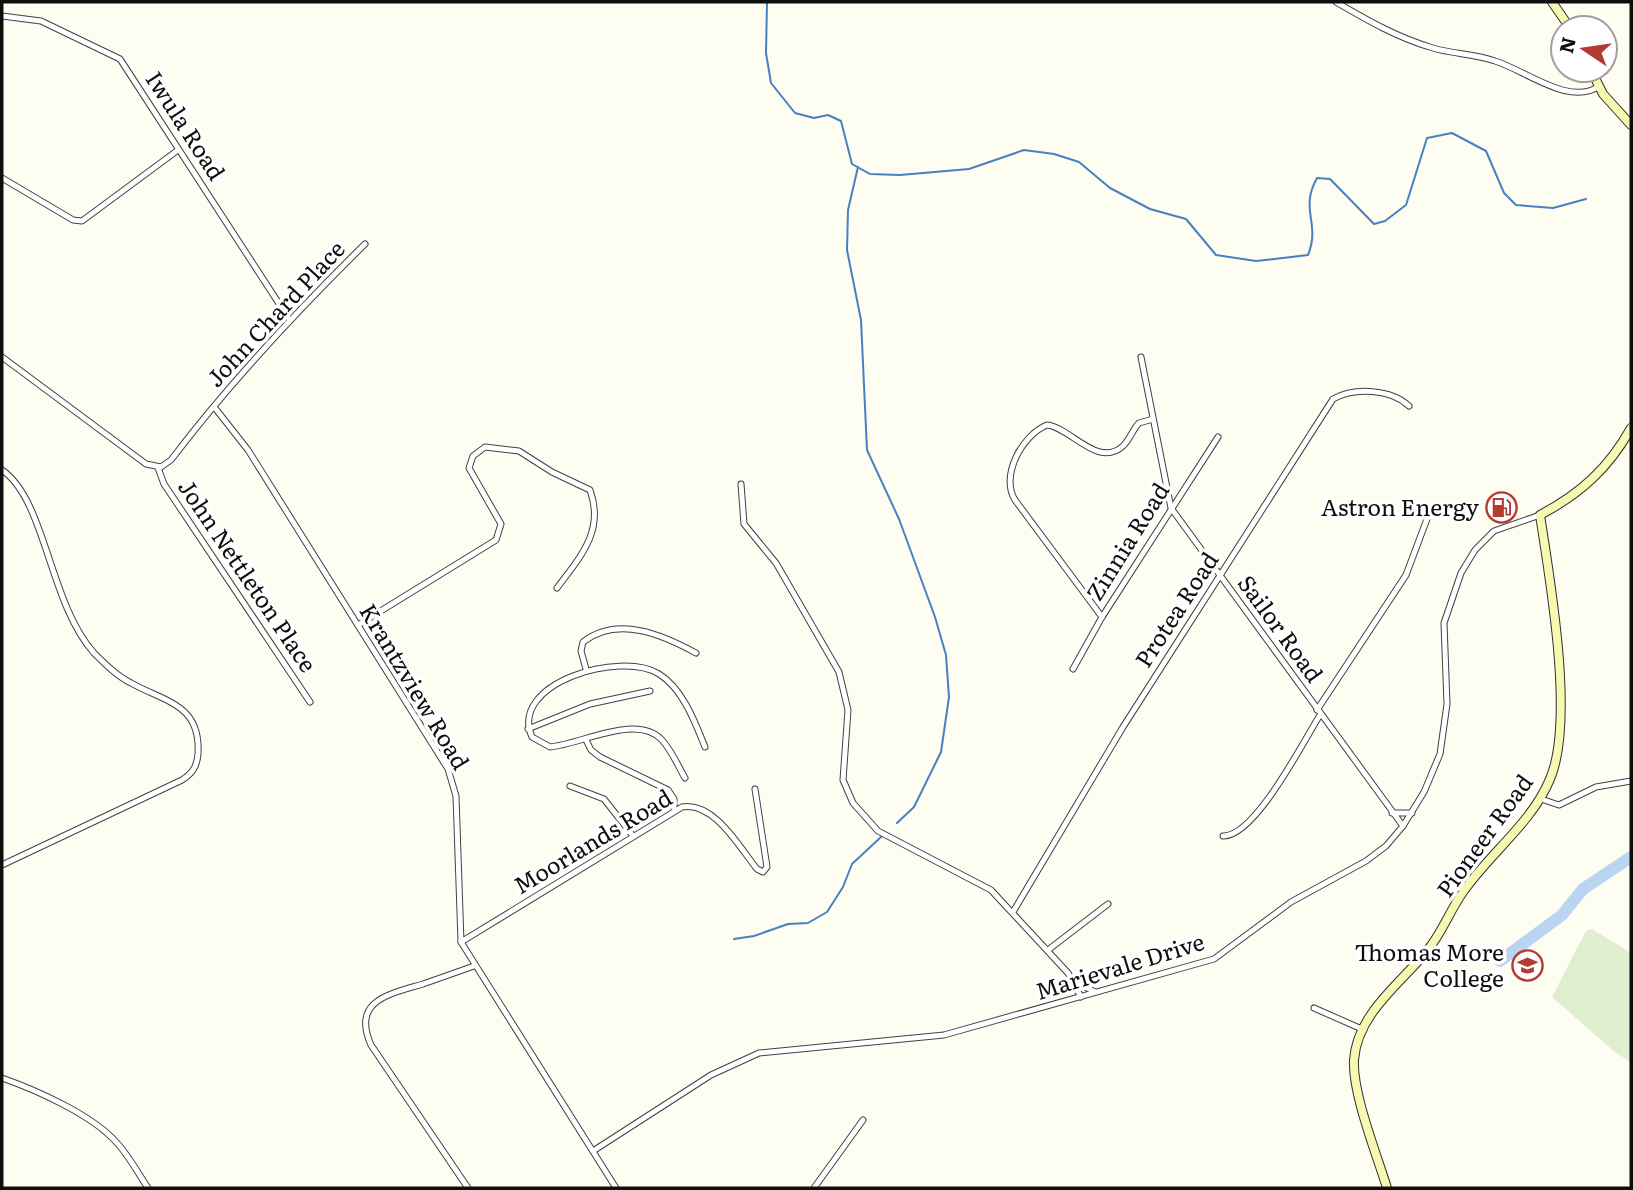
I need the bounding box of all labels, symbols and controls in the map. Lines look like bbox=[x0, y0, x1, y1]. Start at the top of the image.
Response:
north arrow bbox=[1549, 14, 1619, 84]
text: N bbox=[1551, 34, 1582, 56]
street label: Iwula Road bbox=[139, 64, 235, 186]
street label: John Chard Place bbox=[197, 232, 352, 394]
street label: John Nettleton Place bbox=[171, 471, 326, 678]
street label: Zinnia Road bbox=[1077, 475, 1176, 607]
place label: Astron Energy bbox=[1321, 489, 1480, 523]
fuel station icon: Astron Energy bbox=[1485, 491, 1519, 525]
street label: Protea Road bbox=[1125, 544, 1225, 673]
street label: Sailor Road bbox=[1231, 567, 1332, 689]
street label: Krantzview Road bbox=[353, 596, 479, 776]
street label: Pioneer Road bbox=[1427, 766, 1540, 903]
street label: Moorlands Road bbox=[506, 779, 678, 901]
street label: Marievale Drive bbox=[1031, 923, 1208, 1007]
place label: Thomas More College bbox=[1355, 934, 1504, 994]
school or university icon: Thomas More College bbox=[1510, 949, 1544, 983]

